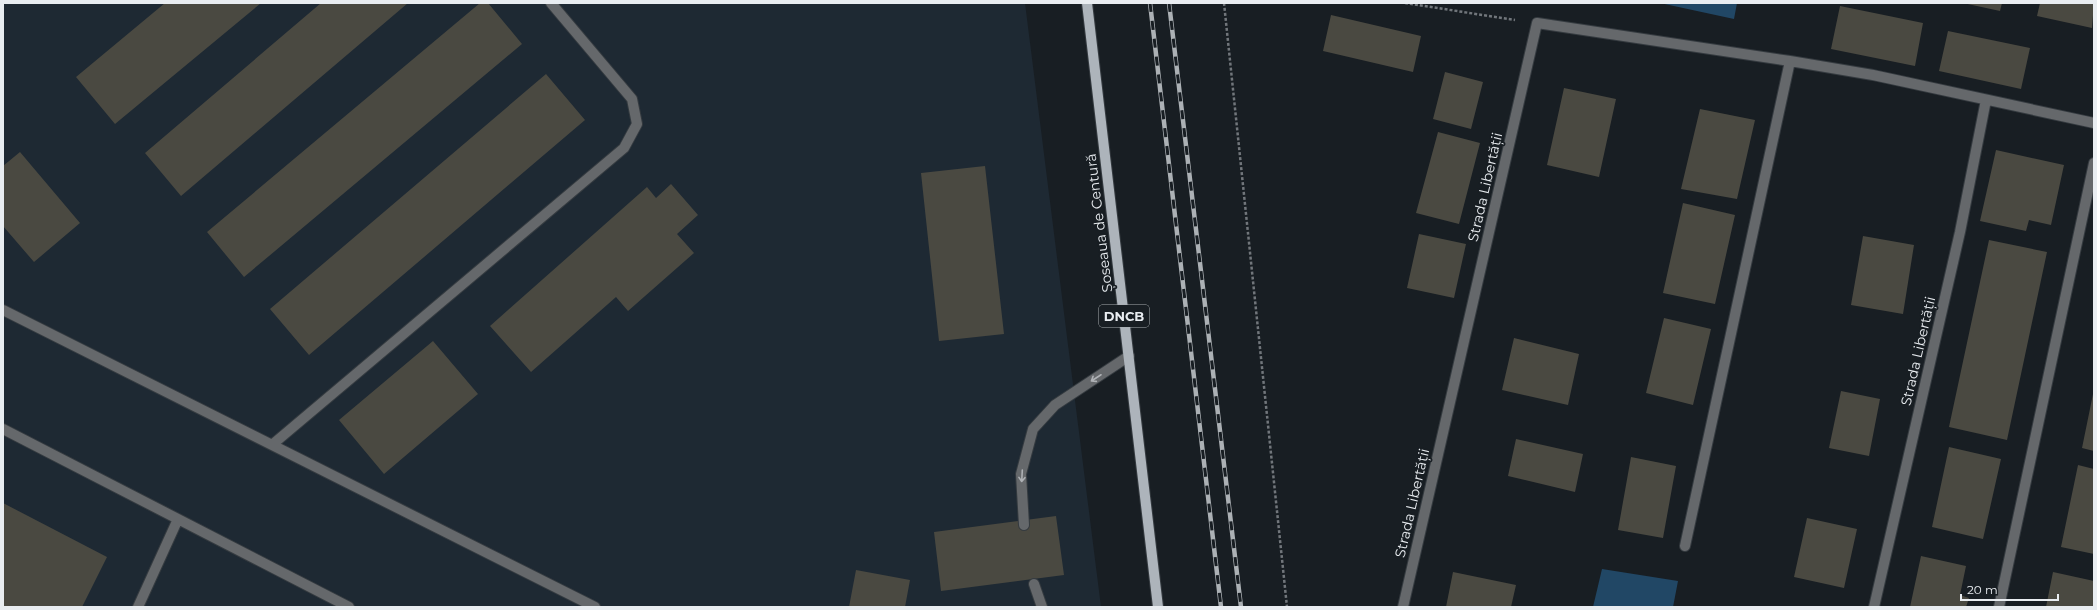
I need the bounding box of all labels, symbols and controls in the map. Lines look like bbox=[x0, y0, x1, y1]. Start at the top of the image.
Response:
street label: Strada Libertății bbox=[1464, 131, 1507, 244]
street label: Șoseaua de Centură bbox=[1082, 152, 1117, 293]
street label: Strada Libertății bbox=[1897, 295, 1940, 408]
road number: DNCB bbox=[1099, 305, 1149, 327]
one-way arrow bbox=[1091, 374, 1102, 382]
street label: Strada Libertății bbox=[1391, 447, 1434, 560]
one-way arrow bbox=[1019, 469, 1026, 482]
scale bar bbox=[1961, 576, 2058, 602]
text: 20 m bbox=[1967, 582, 1998, 597]

